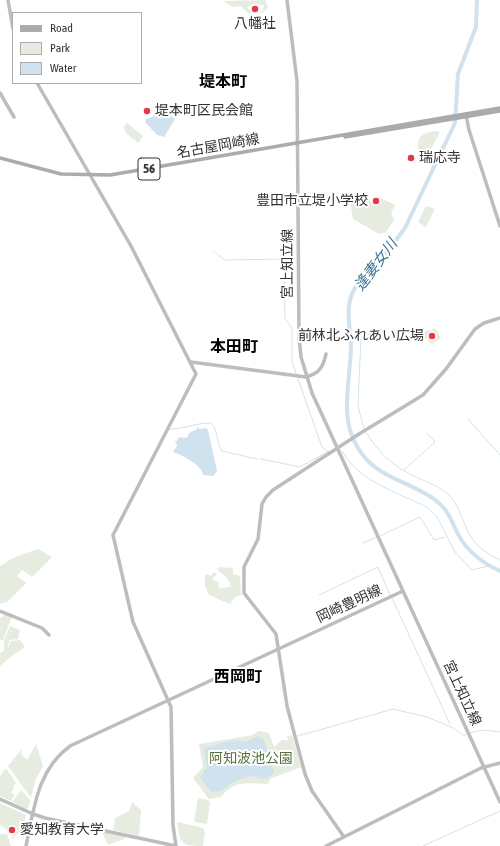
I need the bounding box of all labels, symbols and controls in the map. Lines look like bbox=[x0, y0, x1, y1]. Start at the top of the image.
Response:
marker: 八幡社 bbox=[250, 4, 260, 14]
legend bbox=[12, 12, 142, 84]
place label: 八幡社 bbox=[234, 16, 276, 32]
text: Road bbox=[50, 21, 73, 35]
text: Park bbox=[50, 41, 70, 55]
text: Water bbox=[50, 61, 76, 75]
district label: 堤本町 bbox=[199, 72, 247, 92]
place label: 堤本町区民会館 bbox=[155, 103, 253, 119]
marker: 堤本町区民会館 bbox=[142, 106, 152, 116]
street label: 名古屋岡崎線 bbox=[175, 130, 261, 162]
place label: 瑞応寺 bbox=[419, 150, 461, 166]
marker: 瑞応寺 bbox=[406, 153, 416, 163]
road number: 56 bbox=[138, 158, 160, 180]
place label: 豊田市立堤小学校 bbox=[256, 193, 368, 209]
marker: 豊田市立堤小学校 bbox=[371, 196, 381, 206]
street label: 宮上知立線 bbox=[280, 229, 296, 299]
water label: 逢妻女川 bbox=[351, 236, 401, 294]
place label: 前林北ふれあい広場 bbox=[298, 328, 424, 344]
marker: 前林北ふれあい広場 bbox=[427, 331, 437, 341]
district label: 本田町 bbox=[210, 337, 258, 357]
street label: 岡崎豊明線 bbox=[314, 582, 384, 626]
street label: 宮上知立線 bbox=[440, 658, 484, 728]
district label: 西岡町 bbox=[214, 667, 262, 687]
park label: 阿知波池公園 bbox=[209, 751, 293, 767]
place label: 愛知教育大学 bbox=[20, 822, 104, 838]
marker: 愛知教育大学 bbox=[7, 825, 17, 835]

